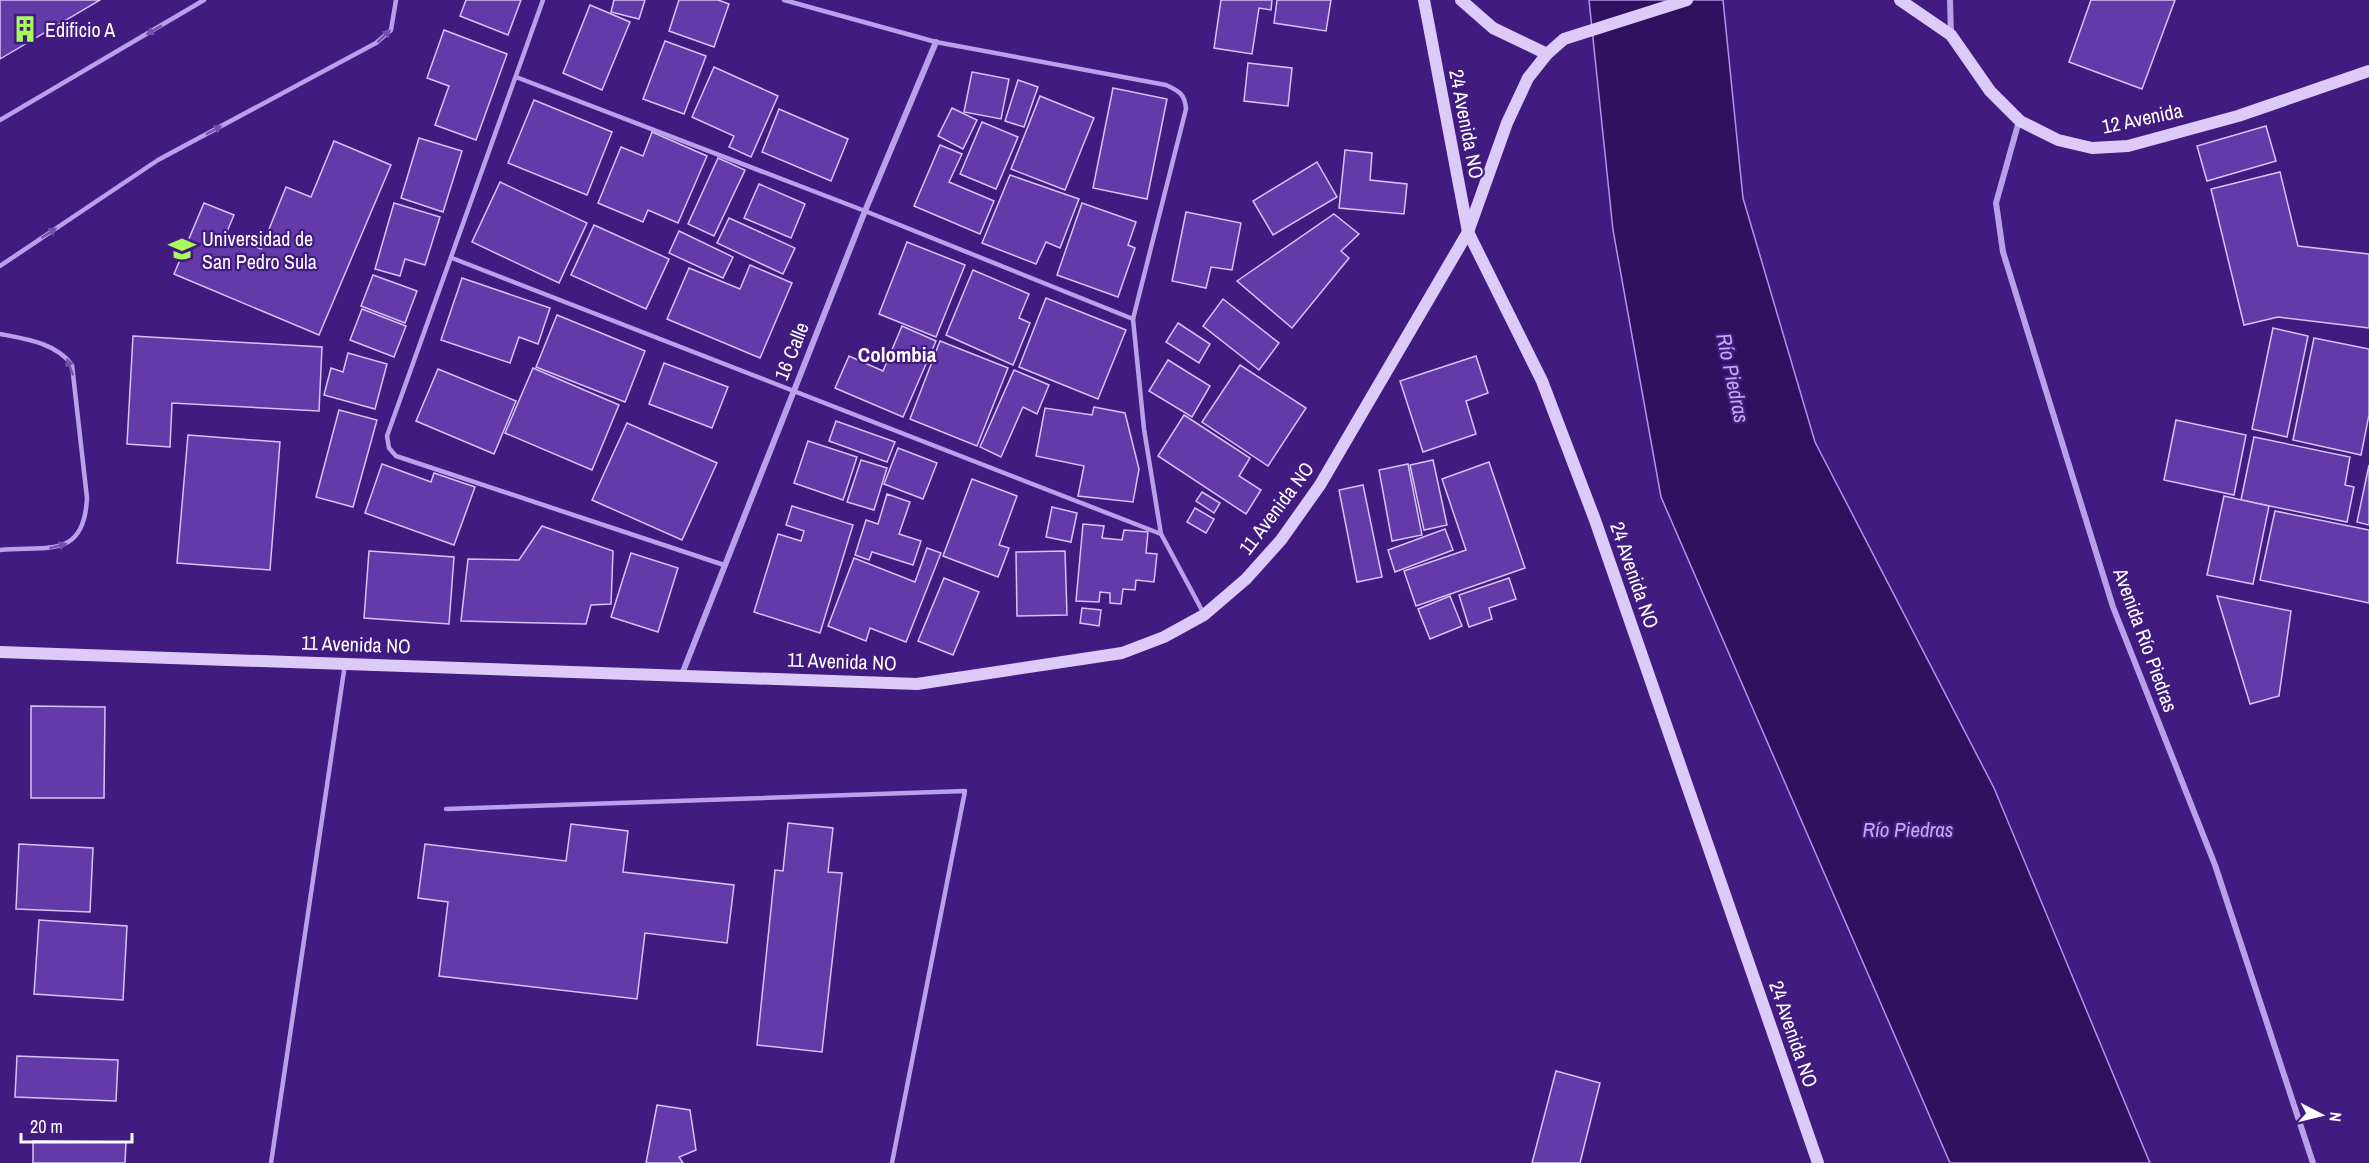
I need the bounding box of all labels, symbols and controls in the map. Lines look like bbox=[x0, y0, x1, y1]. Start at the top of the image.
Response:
building icon: Edificio A bbox=[10, 14, 40, 44]
place label: Edificio A bbox=[45, 16, 115, 43]
one-way arrow bbox=[146, 24, 162, 35]
one-way arrow bbox=[376, 29, 390, 43]
street label: 24 Avenida NO bbox=[1443, 67, 1491, 181]
street label: 12 Avenida bbox=[2099, 96, 2185, 140]
one-way arrow bbox=[206, 125, 223, 135]
place label: Universidad de San Pedro Sula bbox=[202, 225, 317, 275]
one-way arrow bbox=[40, 227, 56, 239]
school or university icon: Universidad de San Pedro Sula bbox=[167, 234, 197, 264]
street label: 16 Calle bbox=[767, 318, 815, 384]
water label: Río Piedras bbox=[1709, 331, 1757, 426]
district label: Colombia bbox=[858, 340, 937, 369]
one-way arrow bbox=[64, 357, 74, 375]
street label: 11 Avenida NO bbox=[1232, 456, 1320, 560]
street label: 24 Avenida NO bbox=[1604, 518, 1666, 632]
one-way arrow bbox=[49, 540, 67, 550]
street label: Avenida Río Piedras bbox=[2107, 563, 2185, 716]
street label: 11 Avenida NO bbox=[301, 629, 411, 659]
street label: 11 Avenida NO bbox=[787, 646, 897, 676]
water label: Río Piedras bbox=[1863, 815, 1954, 844]
street label: 24 Avenida NO bbox=[1763, 977, 1825, 1091]
north arrow bbox=[2291, 1085, 2351, 1145]
scale bar bbox=[21, 1106, 132, 1144]
text: N bbox=[2324, 1111, 2347, 1123]
text: 20 m bbox=[30, 1114, 63, 1139]

